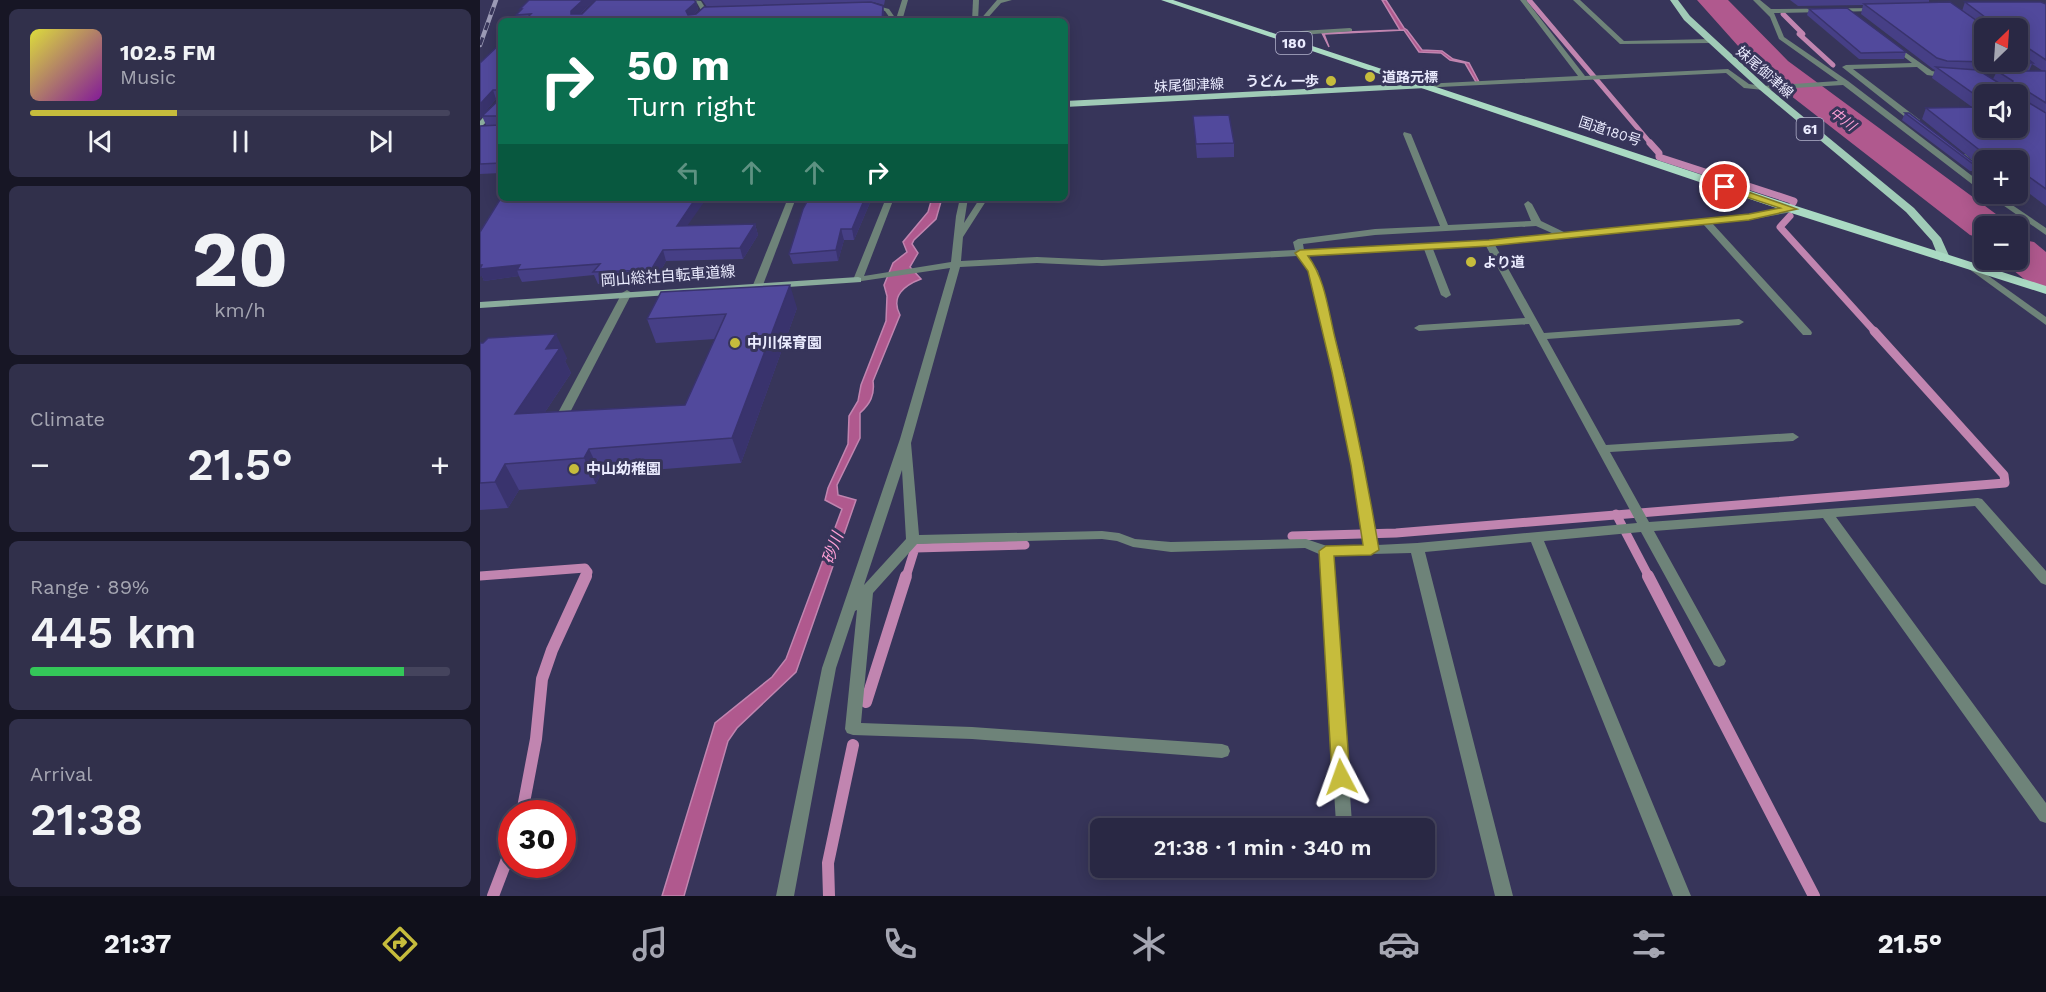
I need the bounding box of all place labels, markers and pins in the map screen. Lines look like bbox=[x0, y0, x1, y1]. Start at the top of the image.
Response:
place label: 道路元標 bbox=[1382, 69, 1438, 85]
marker: 道路元標 bbox=[1363, 70, 1377, 84]
place label: うどん 一歩 bbox=[1245, 73, 1319, 89]
marker: うどん 一歩 bbox=[1324, 74, 1338, 88]
pin bbox=[1699, 161, 1750, 212]
place label: より道 bbox=[1483, 254, 1525, 270]
marker: より道 bbox=[1464, 255, 1478, 269]
place label: 中川保育園 bbox=[747, 334, 822, 352]
marker: 中川保育園 bbox=[728, 336, 742, 350]
place label: 中山幼稚園 bbox=[586, 460, 661, 478]
marker: 中山幼稚園 bbox=[567, 462, 581, 476]

